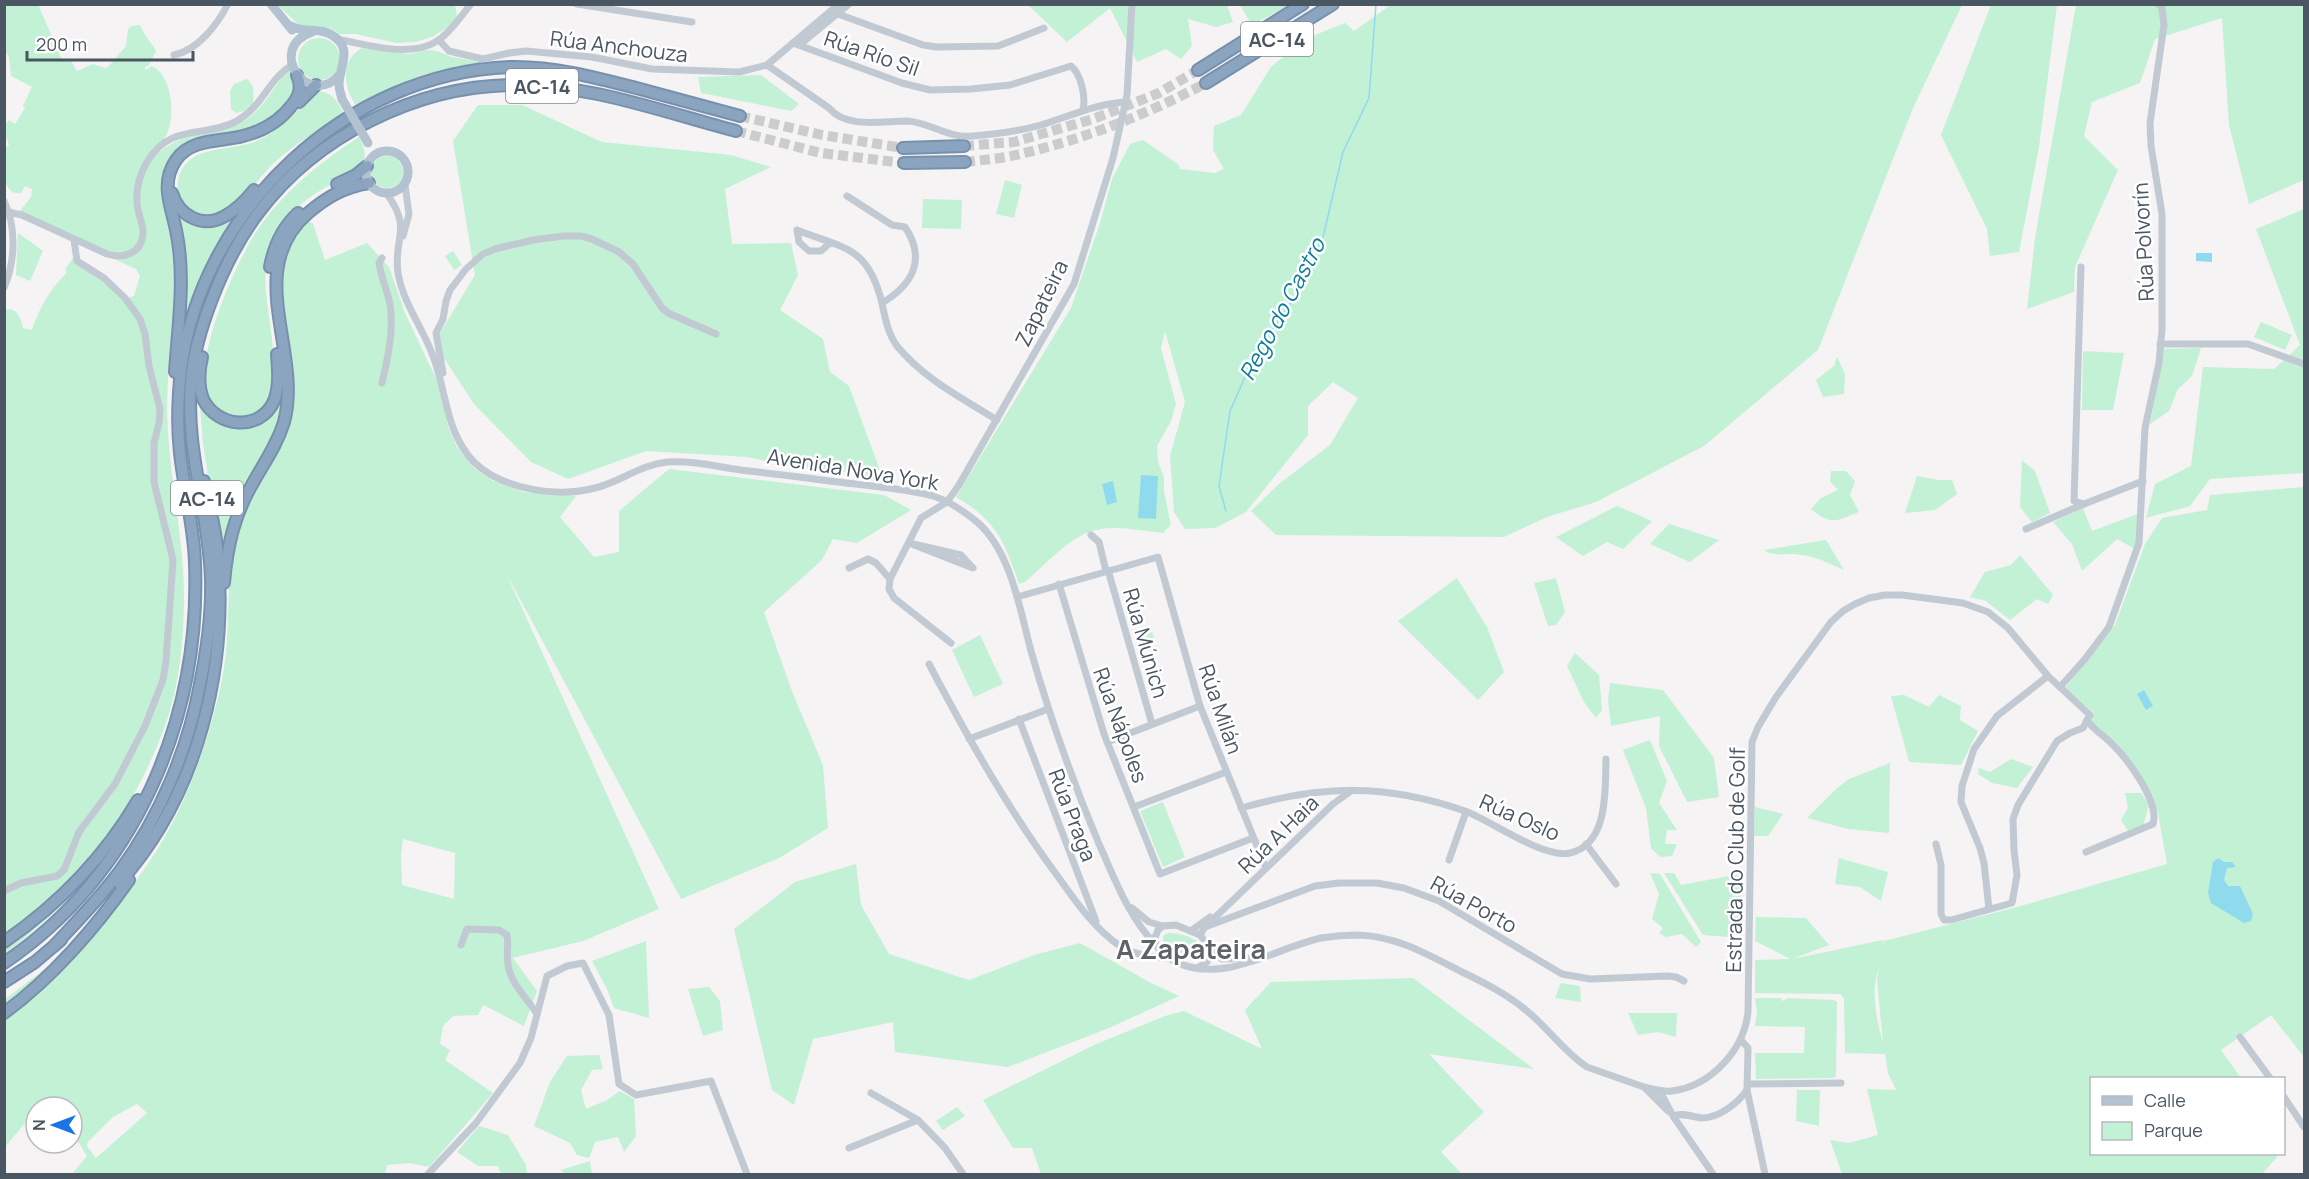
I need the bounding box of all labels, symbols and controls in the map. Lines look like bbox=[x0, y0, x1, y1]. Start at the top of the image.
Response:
road number: AC-14 bbox=[1241, 22, 1313, 56]
scale bar bbox=[27, 24, 194, 62]
street label: Rúa Anchouza bbox=[549, 24, 689, 68]
street label: Rúa Río Sil bbox=[821, 24, 923, 82]
text: 200 m bbox=[36, 32, 87, 56]
road number: AC-14 bbox=[506, 69, 578, 103]
street label: Rúa Polvorín bbox=[2126, 182, 2160, 302]
water label: Rego do Castro bbox=[1232, 231, 1333, 385]
street label: Zapateira bbox=[1008, 255, 1074, 351]
street label: Avenida Nova York bbox=[765, 442, 941, 496]
road number: AC-14 bbox=[171, 481, 243, 515]
street label: Rúa Múnich bbox=[1117, 585, 1175, 701]
street label: Rúa Milán bbox=[1193, 660, 1249, 758]
street label: Rúa Nápoles bbox=[1087, 664, 1155, 786]
street label: Estrada do Club de Golf bbox=[1719, 747, 1751, 973]
street label: Rúa Praga bbox=[1043, 765, 1103, 865]
street label: Rúa Oslo bbox=[1475, 787, 1565, 847]
street label: Rúa A Haia bbox=[1232, 789, 1324, 879]
street label: Rúa Porto bbox=[1426, 869, 1522, 939]
district label: A Zapateira bbox=[1116, 930, 1266, 967]
legend bbox=[2090, 1077, 2285, 1155]
text: Calle bbox=[2144, 1088, 2186, 1112]
north arrow bbox=[24, 1095, 84, 1155]
text: Parque bbox=[2144, 1118, 2203, 1142]
text: N bbox=[28, 1119, 50, 1131]

